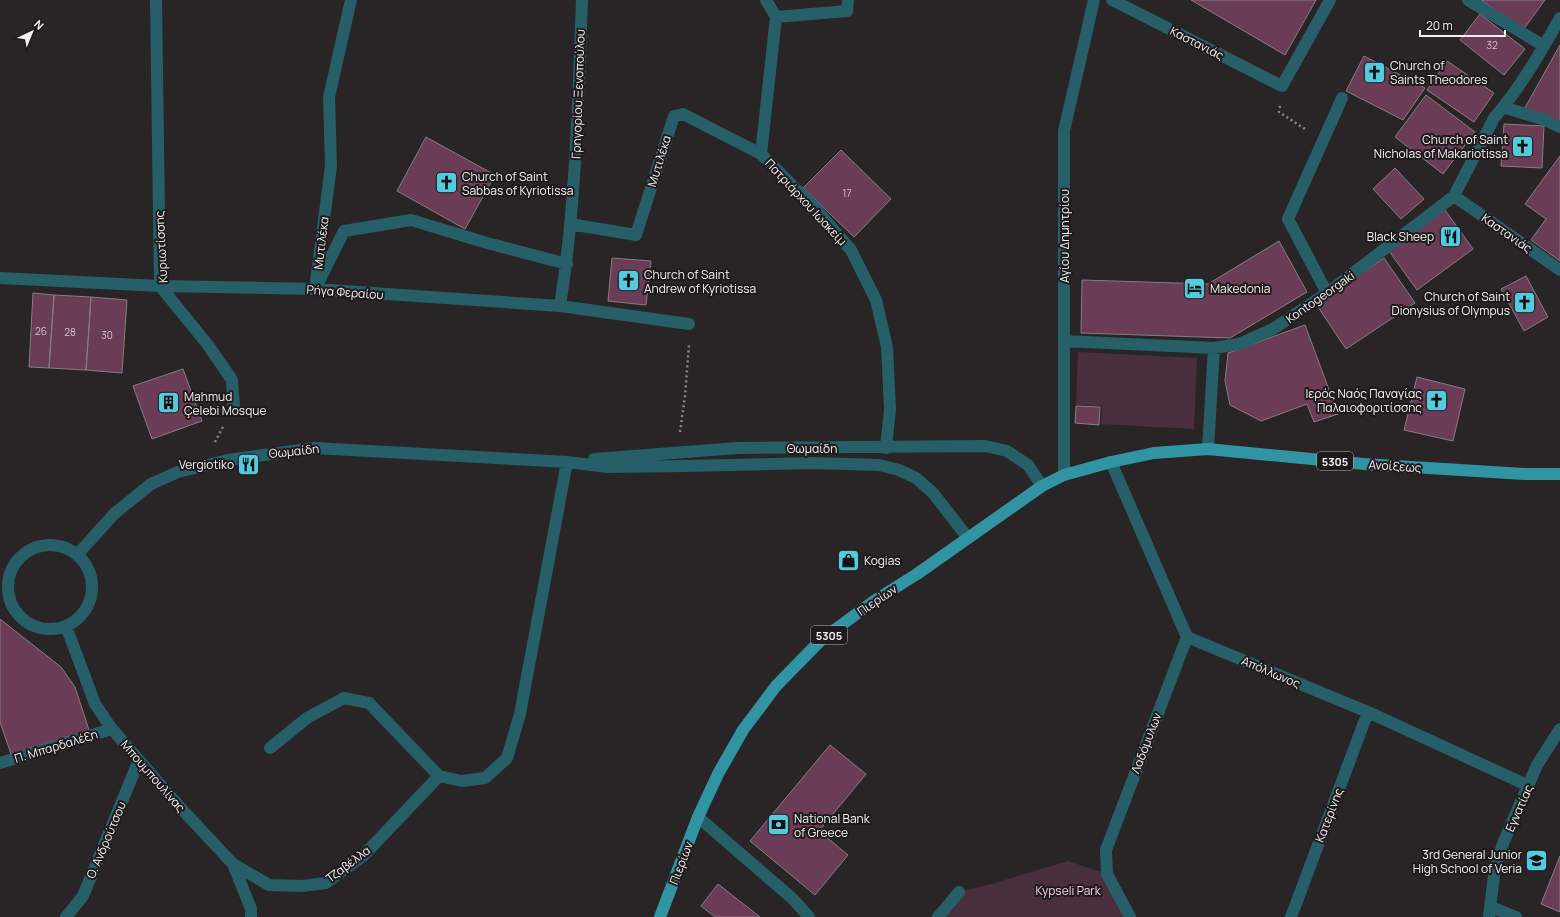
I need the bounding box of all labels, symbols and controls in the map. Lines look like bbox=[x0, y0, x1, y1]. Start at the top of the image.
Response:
north arrow bbox=[12, 12, 52, 52]
scale bar bbox=[1420, 12, 1505, 38]
text: N bbox=[31, 16, 47, 33]
text: 20 m bbox=[1426, 17, 1453, 34]
street label: Καστανιάς bbox=[1167, 22, 1227, 64]
street label: Γρηγορίου Ξενοπούλου bbox=[567, 29, 589, 159]
house number: 32 bbox=[1486, 38, 1498, 52]
place label: Church of Saints Theodores bbox=[1390, 57, 1488, 88]
church icon: Church of Saints Theodores bbox=[1362, 59, 1388, 85]
place label: Church of Saint Nicholas of Makariotissa bbox=[1374, 131, 1508, 162]
street label: Μυτιλέκα bbox=[643, 133, 675, 189]
church icon: Church of Saint Nicholas of Makariotissa bbox=[1510, 133, 1536, 159]
street label: Πατριάρχου Ιωακείμ bbox=[761, 155, 851, 249]
place label: Church of Saint Sabbas of Kyriotissa bbox=[462, 168, 573, 199]
church icon: Church of Saint Sabbas of Kyriotissa bbox=[433, 170, 459, 196]
house number: 17 bbox=[843, 186, 851, 200]
street label: Αγίου Δημητρίου bbox=[1056, 189, 1073, 283]
street label: Καστανιάς bbox=[1478, 209, 1536, 257]
street label: Κυριωτίσσης bbox=[151, 210, 171, 284]
street label: Μυτιλέκα bbox=[309, 216, 333, 270]
restaurant icon: Black Sheep bbox=[1437, 223, 1463, 249]
place label: Black Sheep bbox=[1367, 228, 1434, 245]
place label: Church of Saint Andrew of Kyriotissa bbox=[644, 266, 756, 297]
street label: Kontogeorgaki bbox=[1282, 267, 1358, 327]
church icon: Church of Saint Andrew of Kyriotissa bbox=[616, 268, 642, 294]
hotel icon: Makedonia bbox=[1181, 275, 1207, 301]
place label: Makedonia bbox=[1210, 280, 1270, 297]
street label: Ρήγα Φεραίου bbox=[306, 281, 384, 303]
place label: Church of Saint Dionysius of Olympus bbox=[1392, 288, 1510, 319]
church icon: Church of Saint Dionysius of Olympus bbox=[1512, 290, 1538, 316]
house number: 26 bbox=[35, 324, 47, 338]
house number: 28 bbox=[64, 325, 76, 339]
house number: 30 bbox=[101, 328, 113, 342]
place label: Ιερός Ναός Παναγίας Παλαιοφοριτίσσης bbox=[1305, 385, 1422, 416]
church icon: Ιερός Ναός Παναγίας Παλαιοφοριτίσσης bbox=[1424, 387, 1450, 413]
place label: Mahmud Çelebi Mosque bbox=[184, 388, 266, 419]
building icon: Mahmud Çelebi Mosque bbox=[155, 390, 181, 416]
street label: Θωμαίδη bbox=[268, 440, 320, 462]
street label: Θωμαίδη bbox=[787, 440, 837, 457]
restaurant icon: Vergiotiko bbox=[236, 451, 262, 477]
road number: 5305 bbox=[1317, 452, 1353, 470]
place label: Vergiotiko bbox=[179, 456, 234, 473]
street label: Ανοίξεως bbox=[1368, 456, 1422, 476]
shop icon: Kogias bbox=[835, 547, 861, 573]
place label: Kogias bbox=[864, 552, 901, 569]
street label: Πιερίων bbox=[854, 580, 900, 620]
road number: 5305 bbox=[811, 626, 847, 644]
street label: Απόλλωνος bbox=[1239, 652, 1303, 692]
street label: Λαδόμυλων bbox=[1127, 710, 1165, 776]
street label: Π. Μπαρδαλέξη bbox=[12, 725, 100, 767]
street label: Μπουμπουλίνας bbox=[117, 736, 189, 816]
street label: Εγνατίας bbox=[1501, 781, 1537, 834]
street label: Κατερίνης bbox=[1311, 785, 1347, 845]
street label: Ο. Ανδρούτσου bbox=[82, 799, 130, 881]
place label: National Bank of Greece bbox=[794, 810, 871, 841]
bank icon: National Bank of Greece bbox=[765, 812, 791, 838]
street label: Πιερίων bbox=[665, 839, 697, 887]
street label: Τζαβέλλα bbox=[322, 842, 374, 886]
place label: 3rd General Junior High School of Veria bbox=[1413, 846, 1523, 877]
school or university icon: 3rd General Junior High School of Veria bbox=[1524, 848, 1550, 874]
park label: Kypseli Park bbox=[1035, 882, 1102, 899]

